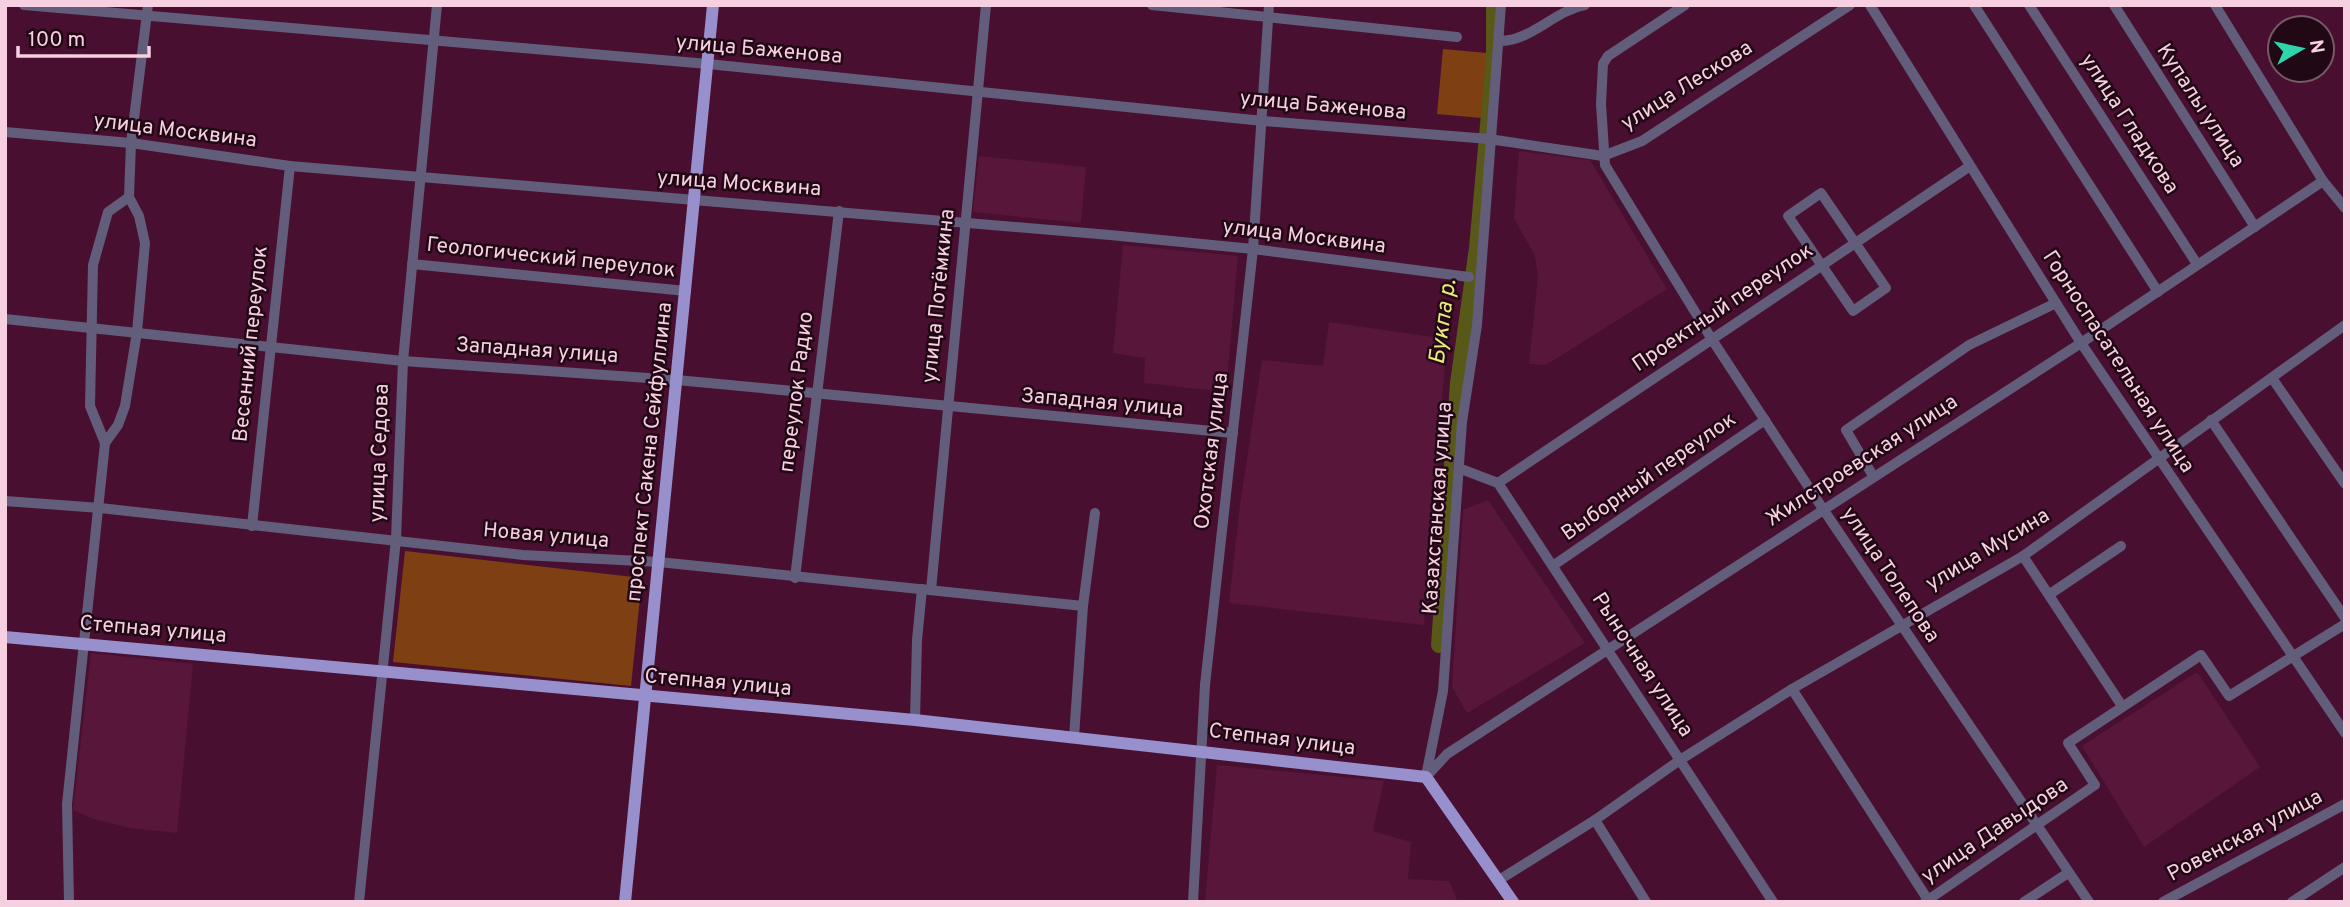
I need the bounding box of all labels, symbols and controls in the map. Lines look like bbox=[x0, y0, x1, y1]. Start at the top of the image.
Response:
scale bar bbox=[18, 14, 149, 58]
north arrow bbox=[2266, 14, 2336, 84]
text: 100 m bbox=[28, 27, 85, 54]
street label: улица Баженова bbox=[675, 29, 843, 71]
street label: улица Лескова bbox=[1616, 35, 1758, 137]
text: N bbox=[2303, 38, 2329, 55]
street label: Купалы улица bbox=[2150, 39, 2250, 173]
street label: улица Гладкова bbox=[2074, 49, 2184, 199]
street label: улица Баженова bbox=[1239, 85, 1407, 127]
street label: улица Москвина bbox=[92, 108, 258, 154]
street label: улица Москвина bbox=[656, 165, 822, 203]
street label: улица Потёмкина bbox=[916, 207, 962, 385]
street label: улица Москвина bbox=[1221, 214, 1387, 260]
street label: Геологический переулок bbox=[425, 231, 677, 285]
street label: Проектный переулок bbox=[1627, 237, 1819, 379]
street label: Весенний переулок bbox=[227, 245, 275, 443]
street label: Горноспасательная улица bbox=[2036, 246, 2200, 478]
water label: Букпа р. bbox=[1424, 277, 1464, 367]
street label: проспект Сакена Сейфуллина bbox=[621, 301, 679, 603]
street label: переулок Радио bbox=[774, 310, 820, 474]
street label: Западная улица bbox=[455, 332, 619, 370]
street label: Охотская улица bbox=[1189, 371, 1235, 531]
street label: Западная улица bbox=[1020, 382, 1184, 424]
street label: улица Седова bbox=[364, 383, 396, 523]
street label: Жилстроевская улица bbox=[1761, 389, 1963, 533]
street label: Казахстанская улица bbox=[1417, 401, 1459, 615]
street label: Выборный переулок bbox=[1556, 407, 1742, 547]
street label: улица Толепова bbox=[1835, 502, 1945, 648]
street label: улица Мусина bbox=[1921, 502, 2055, 598]
street label: Новая улица bbox=[482, 517, 610, 555]
street label: Рыночная улица bbox=[1585, 588, 1699, 742]
street label: Степная улица bbox=[78, 610, 228, 650]
street label: Степная улица bbox=[643, 663, 793, 703]
street label: Степная улица bbox=[1207, 718, 1357, 762]
street label: улица Давыдова bbox=[1916, 772, 2074, 890]
street label: Ровенская улица bbox=[2163, 784, 2327, 888]

